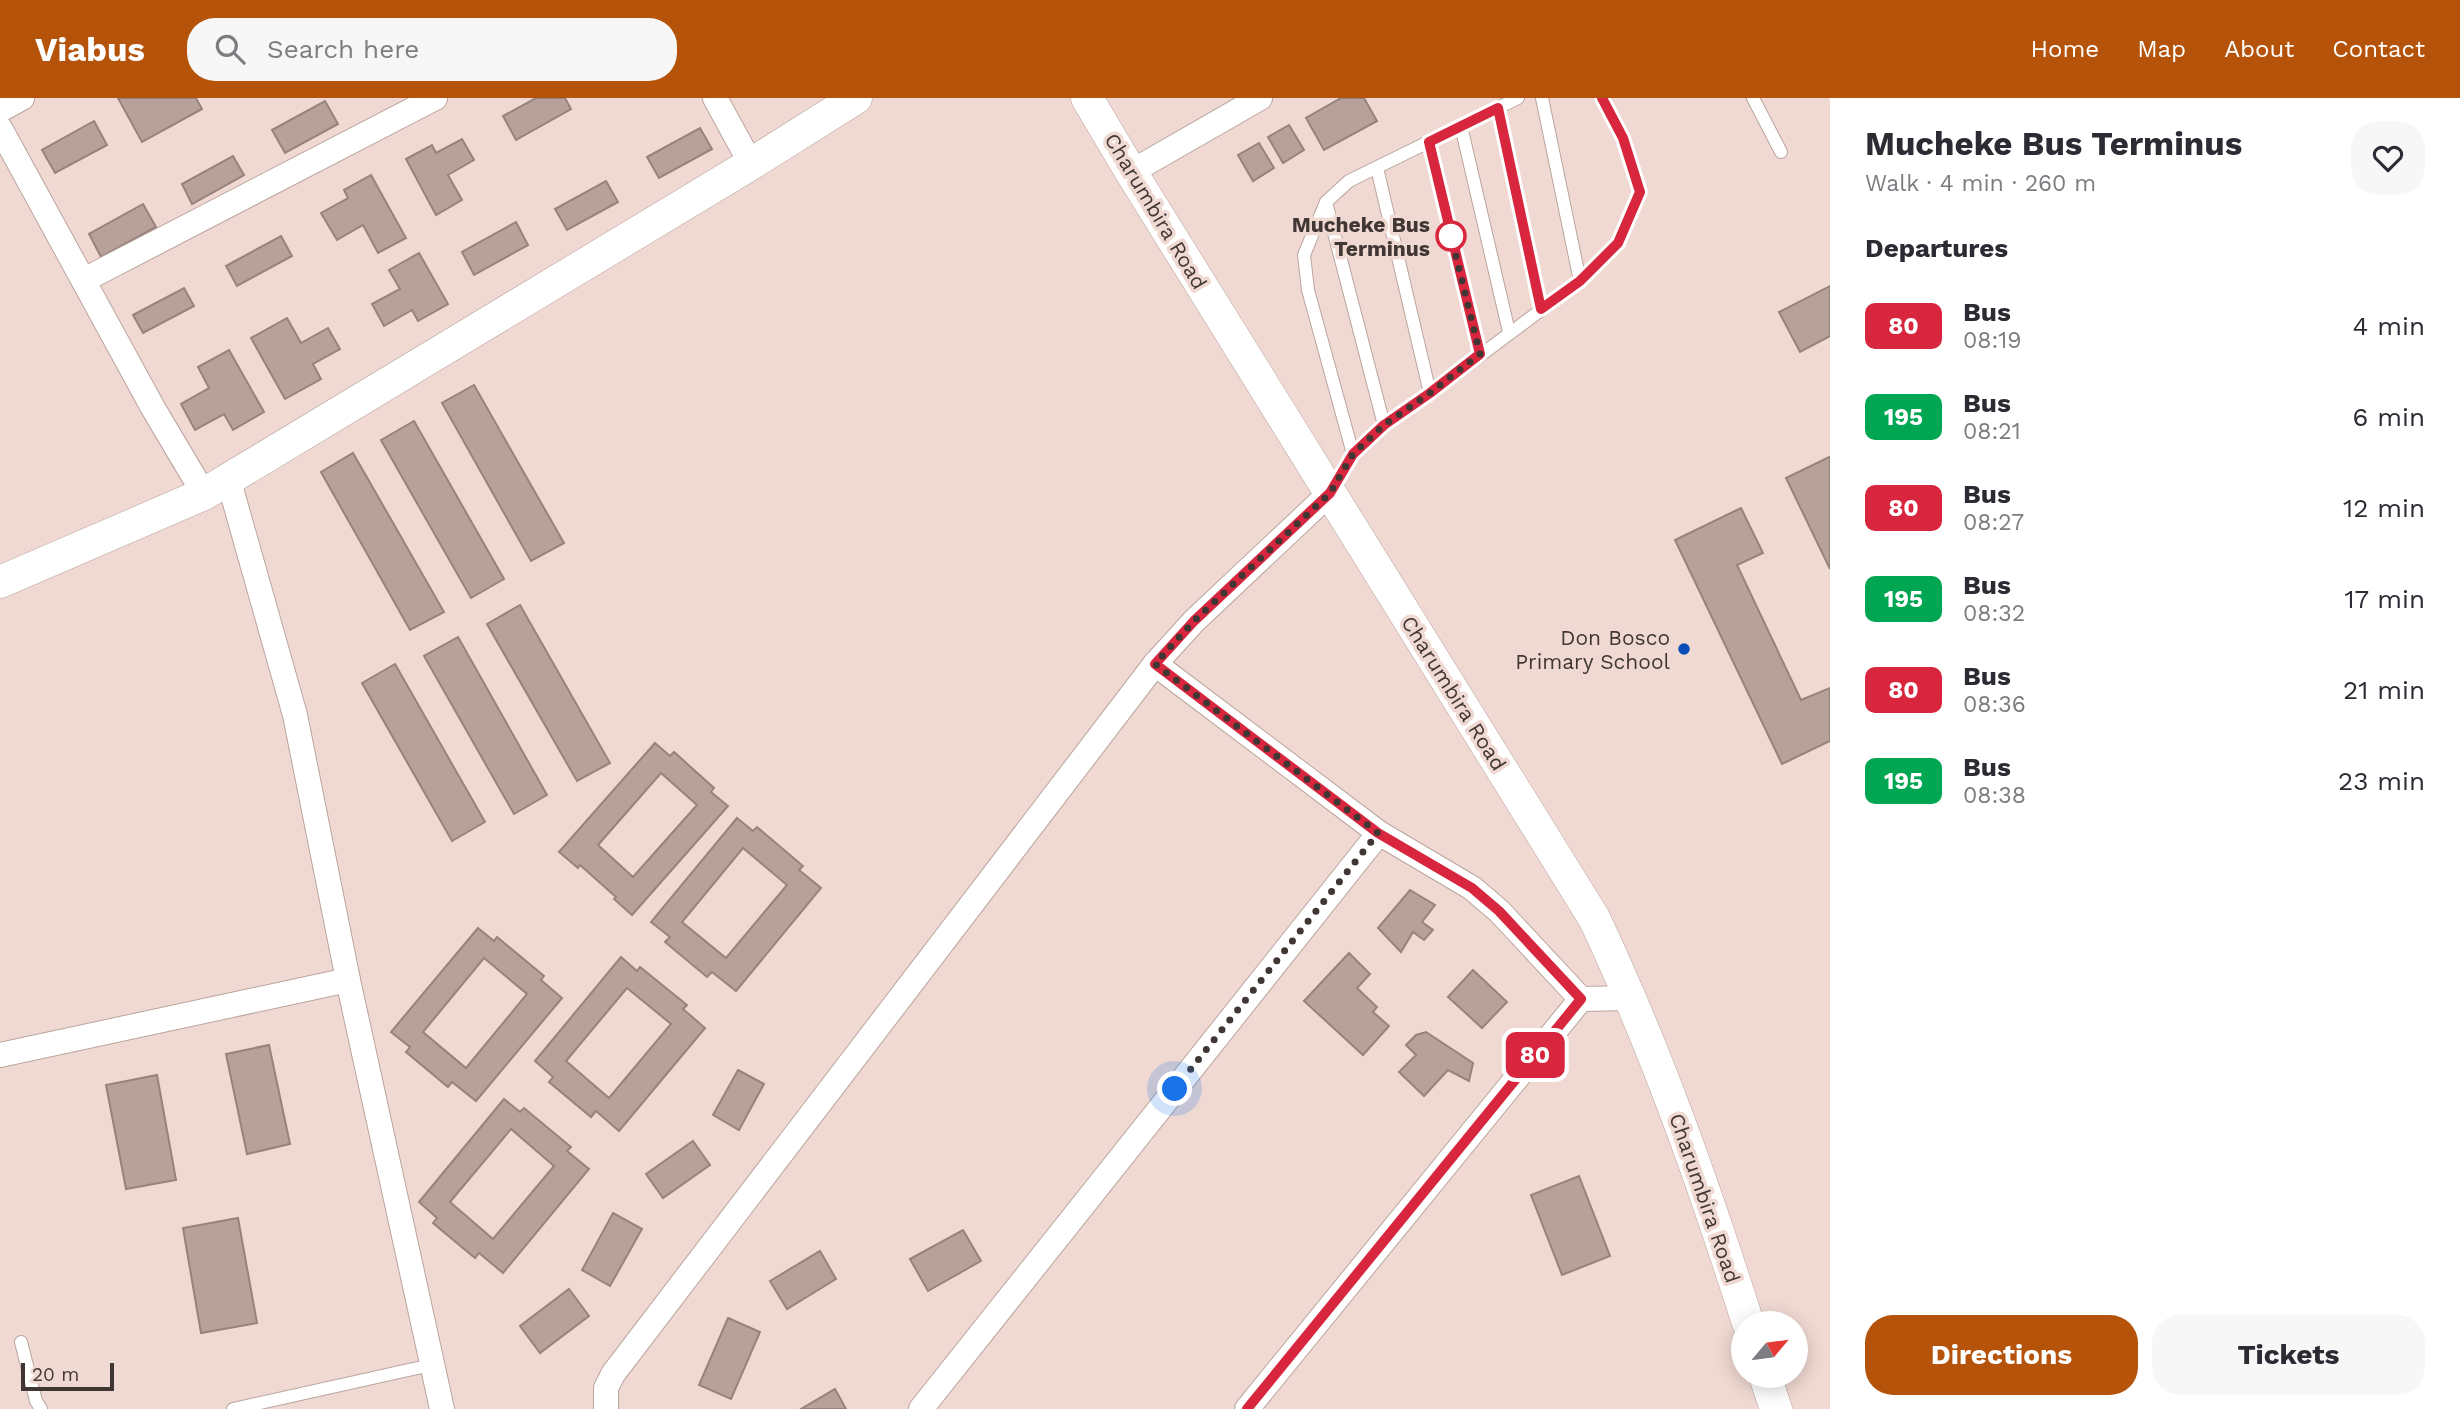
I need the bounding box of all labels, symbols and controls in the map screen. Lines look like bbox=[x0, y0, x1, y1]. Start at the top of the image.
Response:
search box bbox=[187, 18, 677, 81]
text: Viabus bbox=[35, 30, 145, 69]
icon: search bbox=[211, 30, 249, 68]
text: Search here bbox=[267, 34, 419, 64]
text: Home bbox=[2031, 35, 2099, 63]
text: Map bbox=[2137, 35, 2186, 63]
text: About bbox=[2224, 35, 2294, 63]
text: Contact bbox=[2332, 35, 2425, 63]
button: heart bbox=[2351, 121, 2425, 195]
text: Mucheke Bus Terminus bbox=[1865, 124, 2242, 163]
street label: Charumbira Road bbox=[1100, 128, 1212, 294]
text: Walk · 4 min · 260 m bbox=[1865, 170, 2096, 197]
place label: Mucheke Bus Terminus bbox=[1292, 212, 1430, 261]
marker: Mucheke Bus Terminus bbox=[1436, 221, 1466, 251]
text: Departures bbox=[1865, 233, 2008, 263]
text: Bus bbox=[1963, 297, 2011, 327]
text: 4 min bbox=[2352, 311, 2425, 341]
text: 80 bbox=[1888, 312, 1919, 340]
text: 08:19 bbox=[1963, 327, 2021, 354]
text: Bus bbox=[1963, 388, 2011, 418]
text: 6 min bbox=[2353, 402, 2425, 432]
text: 195 bbox=[1884, 403, 1923, 431]
text: 08:21 bbox=[1963, 418, 2021, 445]
text: Bus bbox=[1963, 479, 2011, 509]
text: 12 min bbox=[2343, 493, 2425, 523]
text: 80 bbox=[1888, 494, 1919, 522]
text: 08:27 bbox=[1963, 509, 2024, 536]
text: Bus bbox=[1963, 570, 2011, 600]
text: 17 min bbox=[2344, 584, 2425, 614]
text: 195 bbox=[1884, 585, 1923, 613]
text: 08:32 bbox=[1963, 600, 2025, 627]
street label: Charumbira Road bbox=[1396, 611, 1512, 775]
place label: Don Bosco Primary School bbox=[1515, 625, 1671, 674]
marker: Don Bosco Primary School bbox=[1676, 641, 1692, 657]
text: Bus bbox=[1963, 661, 2011, 691]
text: 21 min bbox=[2343, 675, 2425, 705]
text: 80 bbox=[1888, 676, 1919, 704]
text: 08:36 bbox=[1963, 691, 2026, 718]
text: Bus bbox=[1963, 752, 2011, 782]
text: 23 min bbox=[2338, 766, 2425, 796]
text: 195 bbox=[1884, 767, 1923, 795]
text: 08:38 bbox=[1963, 782, 2026, 809]
line badge: 80 bbox=[1504, 1032, 1566, 1078]
text: 80 bbox=[1520, 1041, 1550, 1069]
your location bbox=[1157, 1071, 1192, 1106]
street label: Charumbira Road bbox=[1664, 1110, 1746, 1286]
north arrow bbox=[1731, 1311, 1808, 1388]
map controls bbox=[1731, 1311, 1808, 1388]
button: Directions bbox=[1865, 1315, 2138, 1395]
button: Tickets bbox=[2152, 1315, 2425, 1395]
scale bar bbox=[21, 1360, 114, 1392]
text: 20 m bbox=[32, 1363, 79, 1386]

